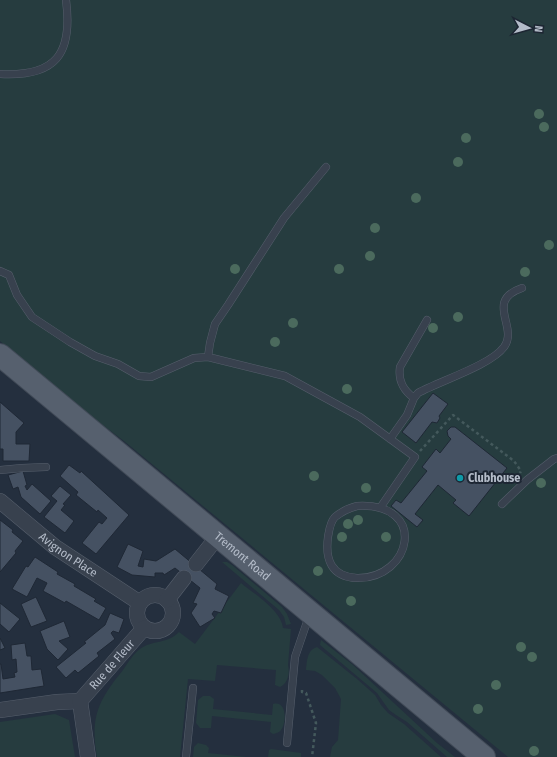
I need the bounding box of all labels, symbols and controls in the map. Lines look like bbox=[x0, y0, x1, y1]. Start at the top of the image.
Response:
north arrow bbox=[509, 8, 549, 48]
text: N bbox=[532, 25, 545, 33]
place label: Clubhouse bbox=[468, 471, 520, 485]
marker: Clubhouse bbox=[455, 473, 465, 483]
street label: Tremont Road bbox=[211, 529, 273, 584]
street label: Avignon Place bbox=[36, 530, 100, 580]
street label: Rue de Fleur bbox=[86, 636, 138, 692]

